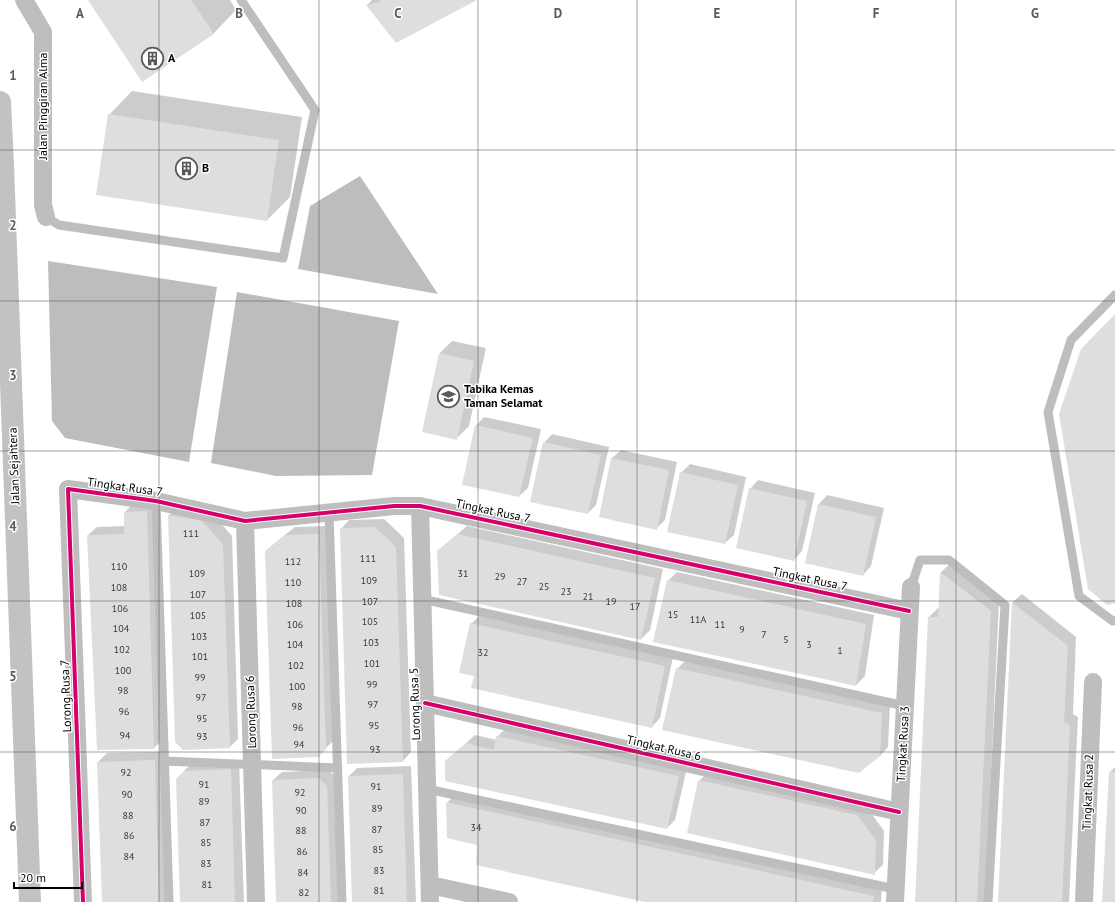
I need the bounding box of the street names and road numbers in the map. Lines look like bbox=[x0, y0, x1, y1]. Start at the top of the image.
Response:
street label: Jalan Pinggiran Alma bbox=[35, 53, 50, 160]
street label: Jalan Sejahtera bbox=[5, 427, 22, 506]
street label: Tingkat Rusa 7 bbox=[86, 474, 164, 499]
street label: Tingkat Rusa 7 bbox=[454, 495, 532, 526]
street label: Tingkat Rusa 7 bbox=[771, 563, 849, 594]
street label: Lorong Rusa 7 bbox=[57, 659, 74, 733]
street label: Lorong Rusa 5 bbox=[406, 667, 423, 741]
street label: Lorong Rusa 6 bbox=[242, 675, 259, 749]
street label: Tingkat Rusa 3 bbox=[893, 706, 912, 782]
street label: Tingkat Rusa 6 bbox=[625, 732, 703, 763]
street label: Tingkat Rusa 2 bbox=[1079, 754, 1096, 830]

